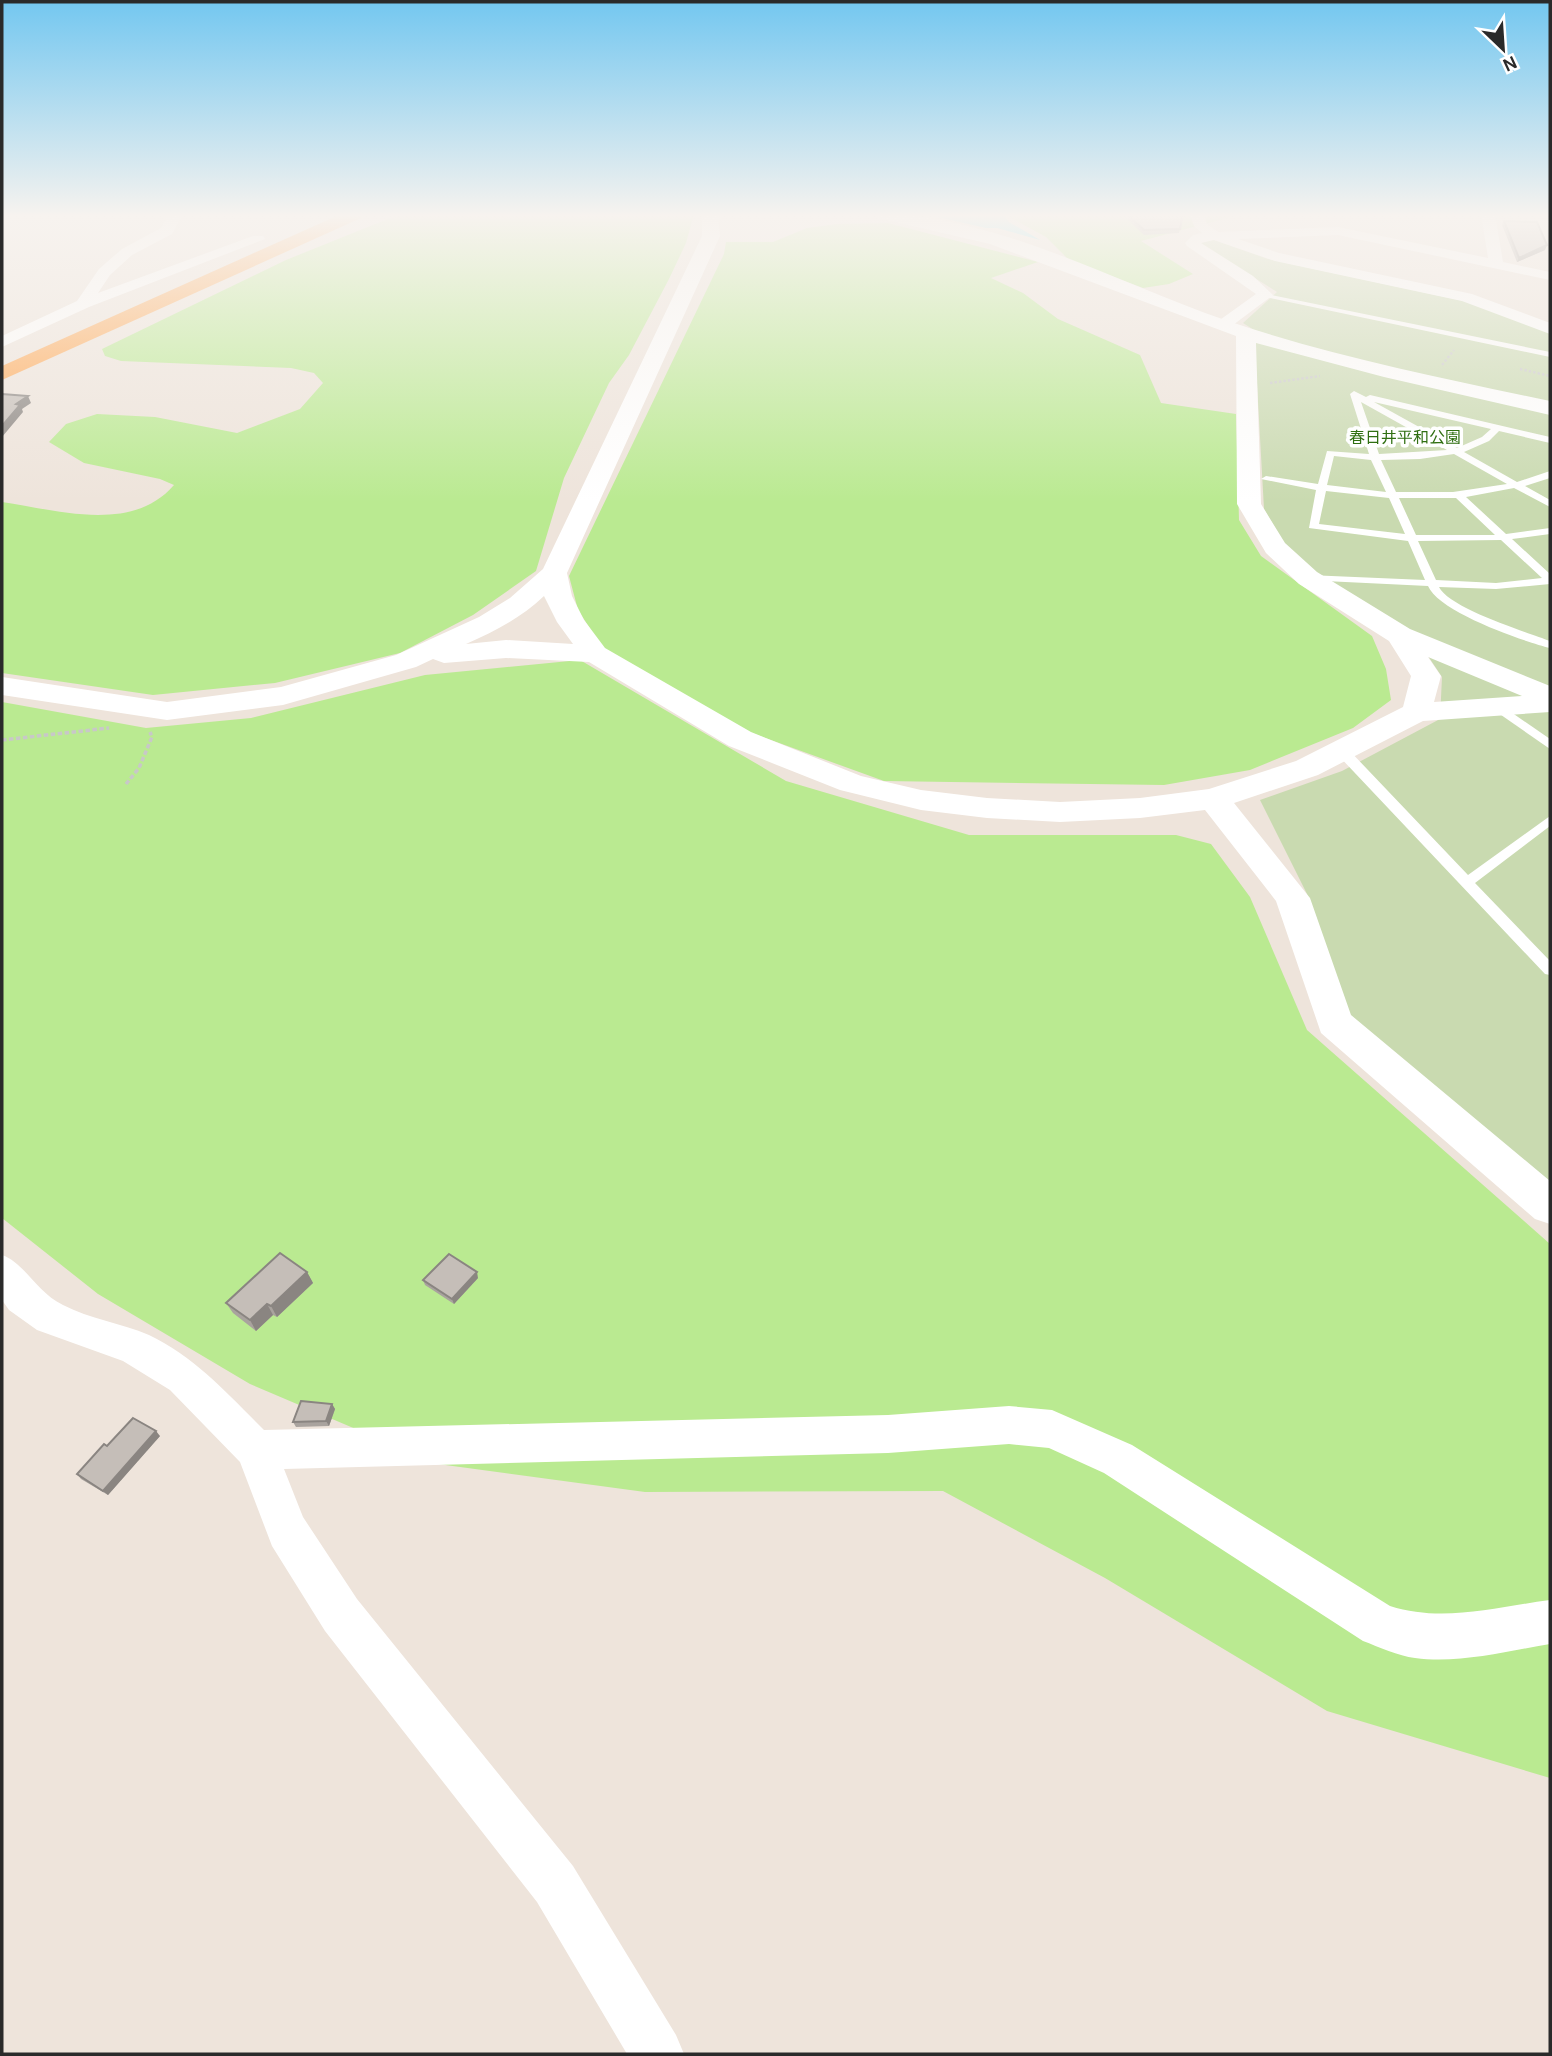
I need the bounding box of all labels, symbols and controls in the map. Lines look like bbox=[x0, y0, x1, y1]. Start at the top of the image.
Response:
north arrow bbox=[1468, 14, 1538, 84]
text: N bbox=[1499, 51, 1521, 76]
park label: 春日井平和公園 bbox=[1349, 428, 1461, 447]

